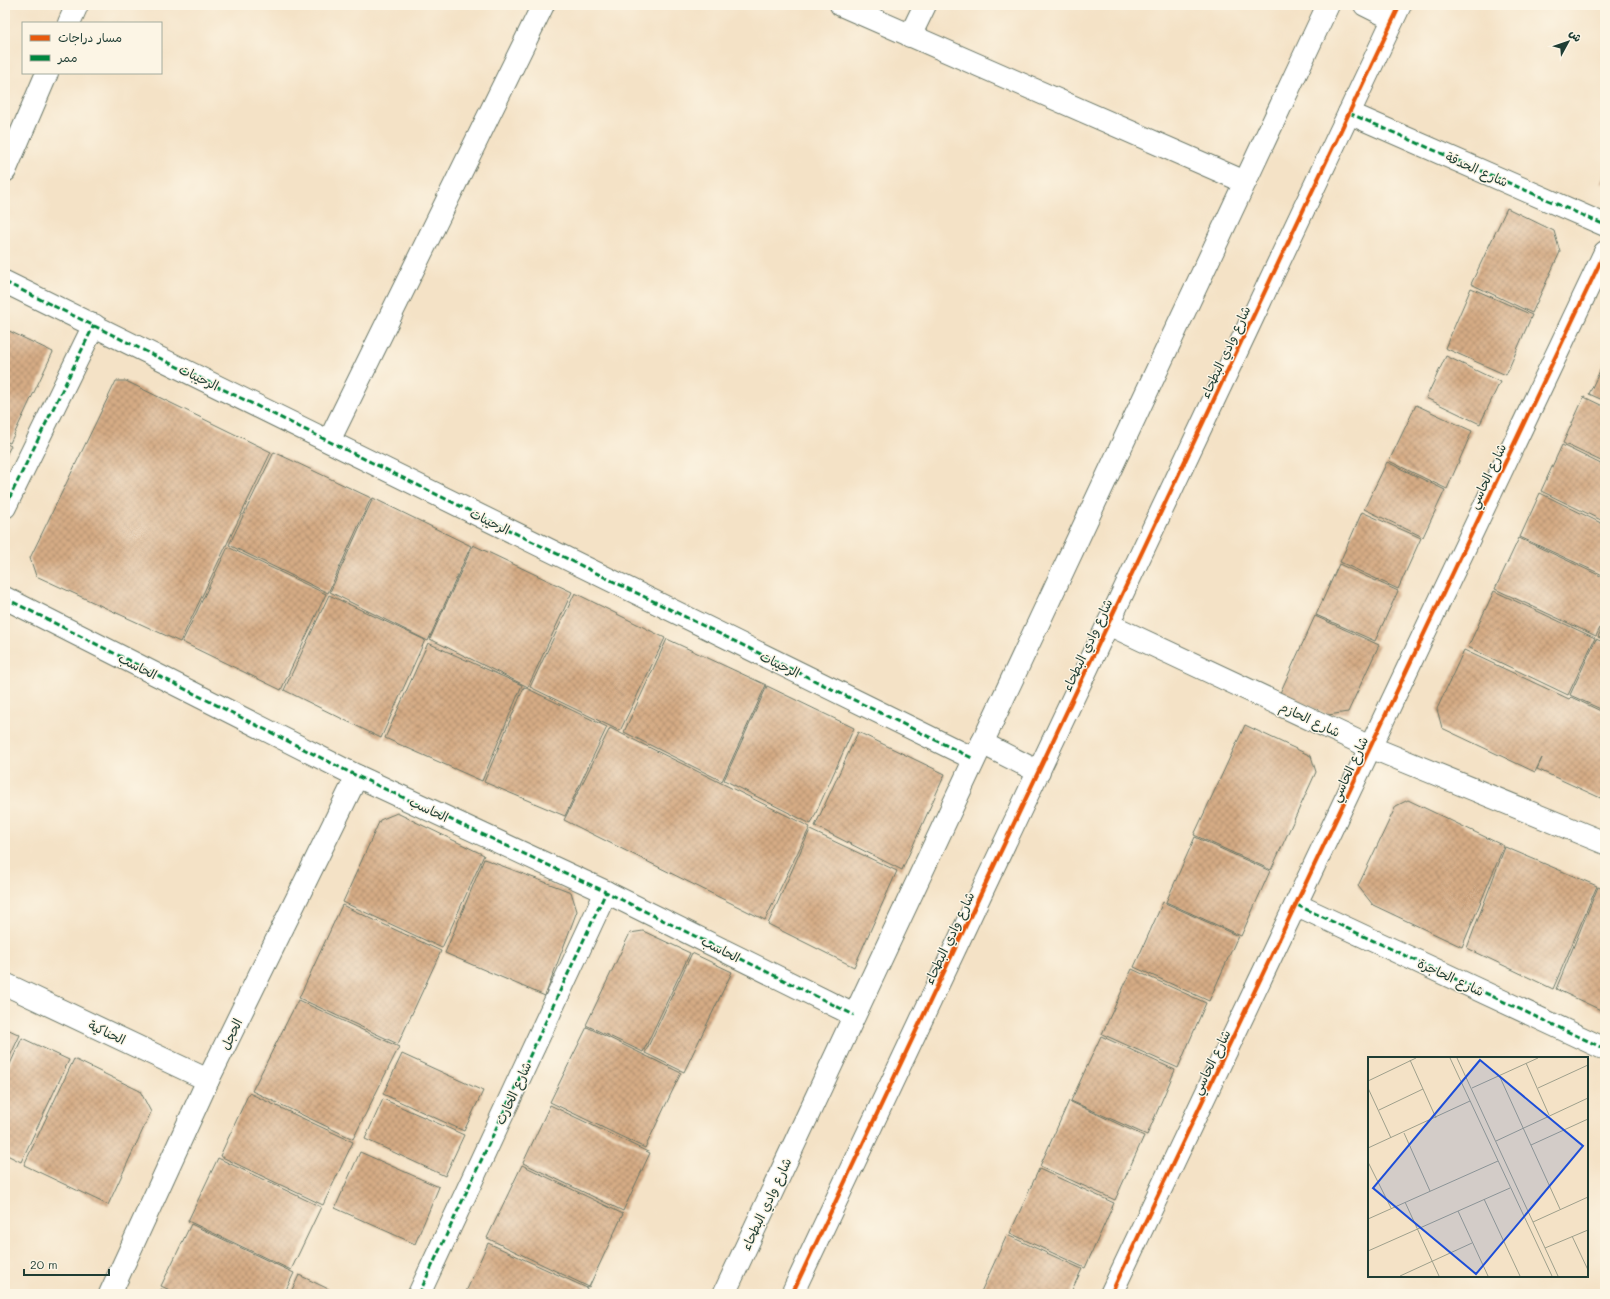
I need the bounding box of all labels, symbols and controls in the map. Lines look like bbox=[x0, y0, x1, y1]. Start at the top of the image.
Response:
legend bbox=[22, 22, 162, 74]
north arrow bbox=[1548, 22, 1588, 62]
text: ش bbox=[1566, 26, 1586, 45]
text: مسار دراجات bbox=[58, 29, 122, 46]
text: ممر bbox=[57, 49, 77, 65]
street label: شارع الحدقة bbox=[1443, 147, 1511, 192]
street label: شارع وادي البطحاء bbox=[1196, 303, 1255, 402]
street label: الرحيبات bbox=[176, 360, 222, 394]
street label: شارع الحاسي bbox=[1464, 440, 1513, 513]
street label: الرحيبات bbox=[467, 504, 513, 538]
street label: شارع وادي البطحاء bbox=[1058, 596, 1117, 695]
street label: الرحيبات bbox=[757, 647, 803, 681]
street label: الحاسب bbox=[116, 649, 160, 683]
street label: شارع الحازم bbox=[1276, 697, 1343, 743]
street label: شارع الحاسي bbox=[1326, 733, 1375, 806]
street label: الحاسب bbox=[406, 792, 452, 826]
street label: شارع وادي البطحاء bbox=[920, 889, 979, 988]
street label: الحاسب bbox=[699, 932, 743, 966]
street label: شارع الحاجرة bbox=[1414, 954, 1487, 1001]
street label: الحجل bbox=[216, 1015, 246, 1053]
street label: الحناكية bbox=[85, 1016, 129, 1048]
street label: شارع الحاسي bbox=[1188, 1026, 1237, 1099]
inset map bbox=[1368, 1057, 1588, 1277]
street label: شارع الحارث bbox=[491, 1059, 536, 1128]
street label: شارع وادي البطحاء bbox=[737, 1155, 796, 1254]
scale bar bbox=[24, 1251, 109, 1277]
text: 20 m bbox=[30, 1256, 58, 1272]

